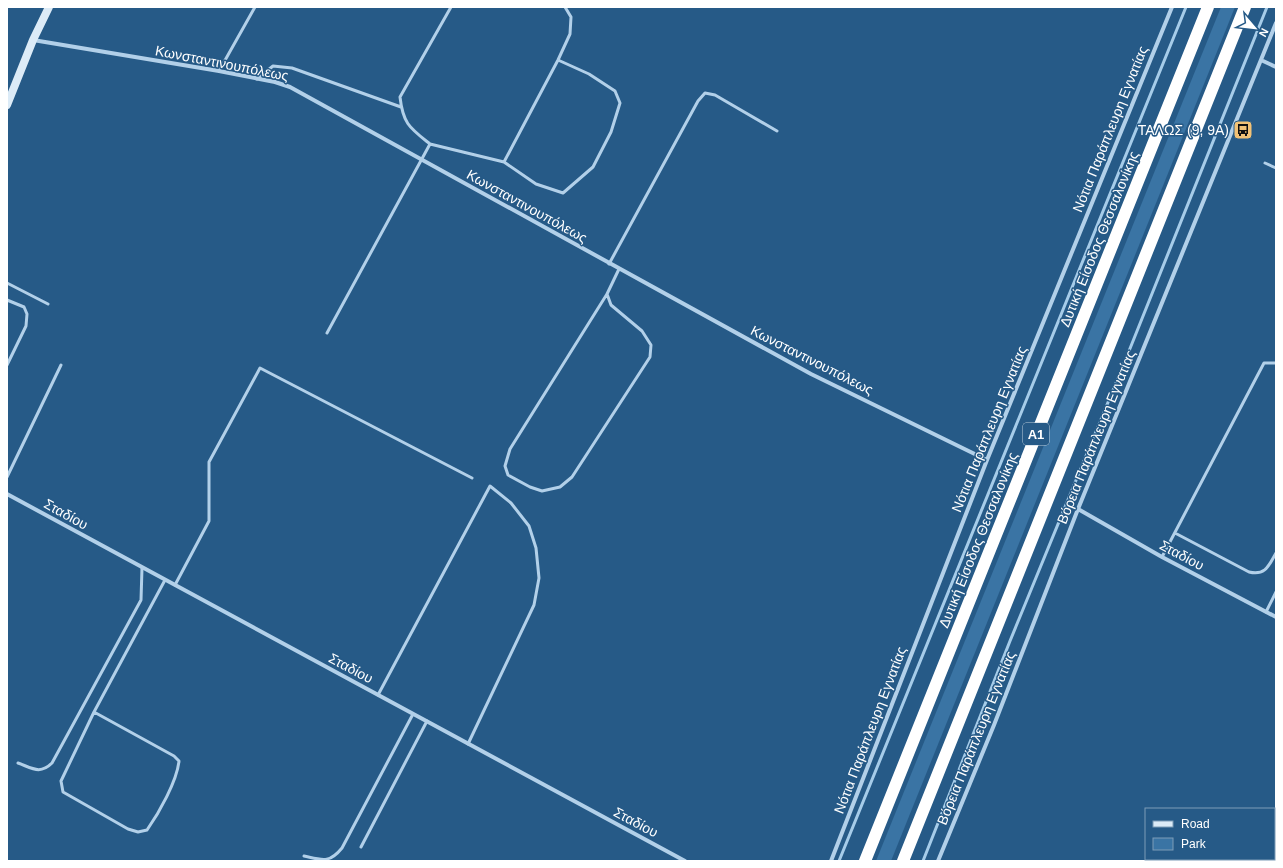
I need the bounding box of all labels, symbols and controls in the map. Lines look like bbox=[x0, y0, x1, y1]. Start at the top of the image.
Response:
north arrow bbox=[1235, 8, 1275, 48]
text: N bbox=[1257, 26, 1271, 39]
street label: Κωνσταντινουπόλεως bbox=[154, 42, 290, 84]
street label: Νότια Παράπλευρη Εγνατίας bbox=[1069, 43, 1151, 214]
bus stop icon: ΤΑΛΩΣ (9, 9Α) bbox=[1232, 119, 1254, 141]
place label: ΤΑΛΩΣ (9, 9Α) bbox=[1138, 122, 1229, 138]
street label: Δυτική Είσοδος Θεσσαλονίκης bbox=[1056, 149, 1142, 329]
street label: Κωνσταντινουπόλεως bbox=[464, 166, 590, 246]
street label: Κωνσταντινουπόλεως bbox=[748, 322, 876, 398]
street label: Νότια Παράπλευρη Εγνατίας bbox=[948, 343, 1030, 514]
street label: Βόρεια Παράπλευρη Εγνατίας bbox=[1054, 348, 1138, 526]
road number: Α1 bbox=[1023, 423, 1049, 445]
street label: Δυτική Είσοδος Θεσσαλονίκης bbox=[935, 450, 1021, 630]
street label: Σταδίου bbox=[41, 495, 91, 533]
street label: Σταδίου bbox=[1157, 537, 1207, 573]
street label: Νότια Παράπλευρη Εγνατίας bbox=[831, 644, 909, 816]
street label: Βόρεια Παράπλευρη Εγνατίας bbox=[934, 649, 1018, 827]
street label: Σταδίου bbox=[326, 650, 376, 686]
street label: Σταδίου bbox=[611, 804, 661, 840]
legend bbox=[1145, 808, 1275, 860]
text: Road bbox=[1181, 817, 1210, 831]
text: Park bbox=[1181, 837, 1207, 851]

